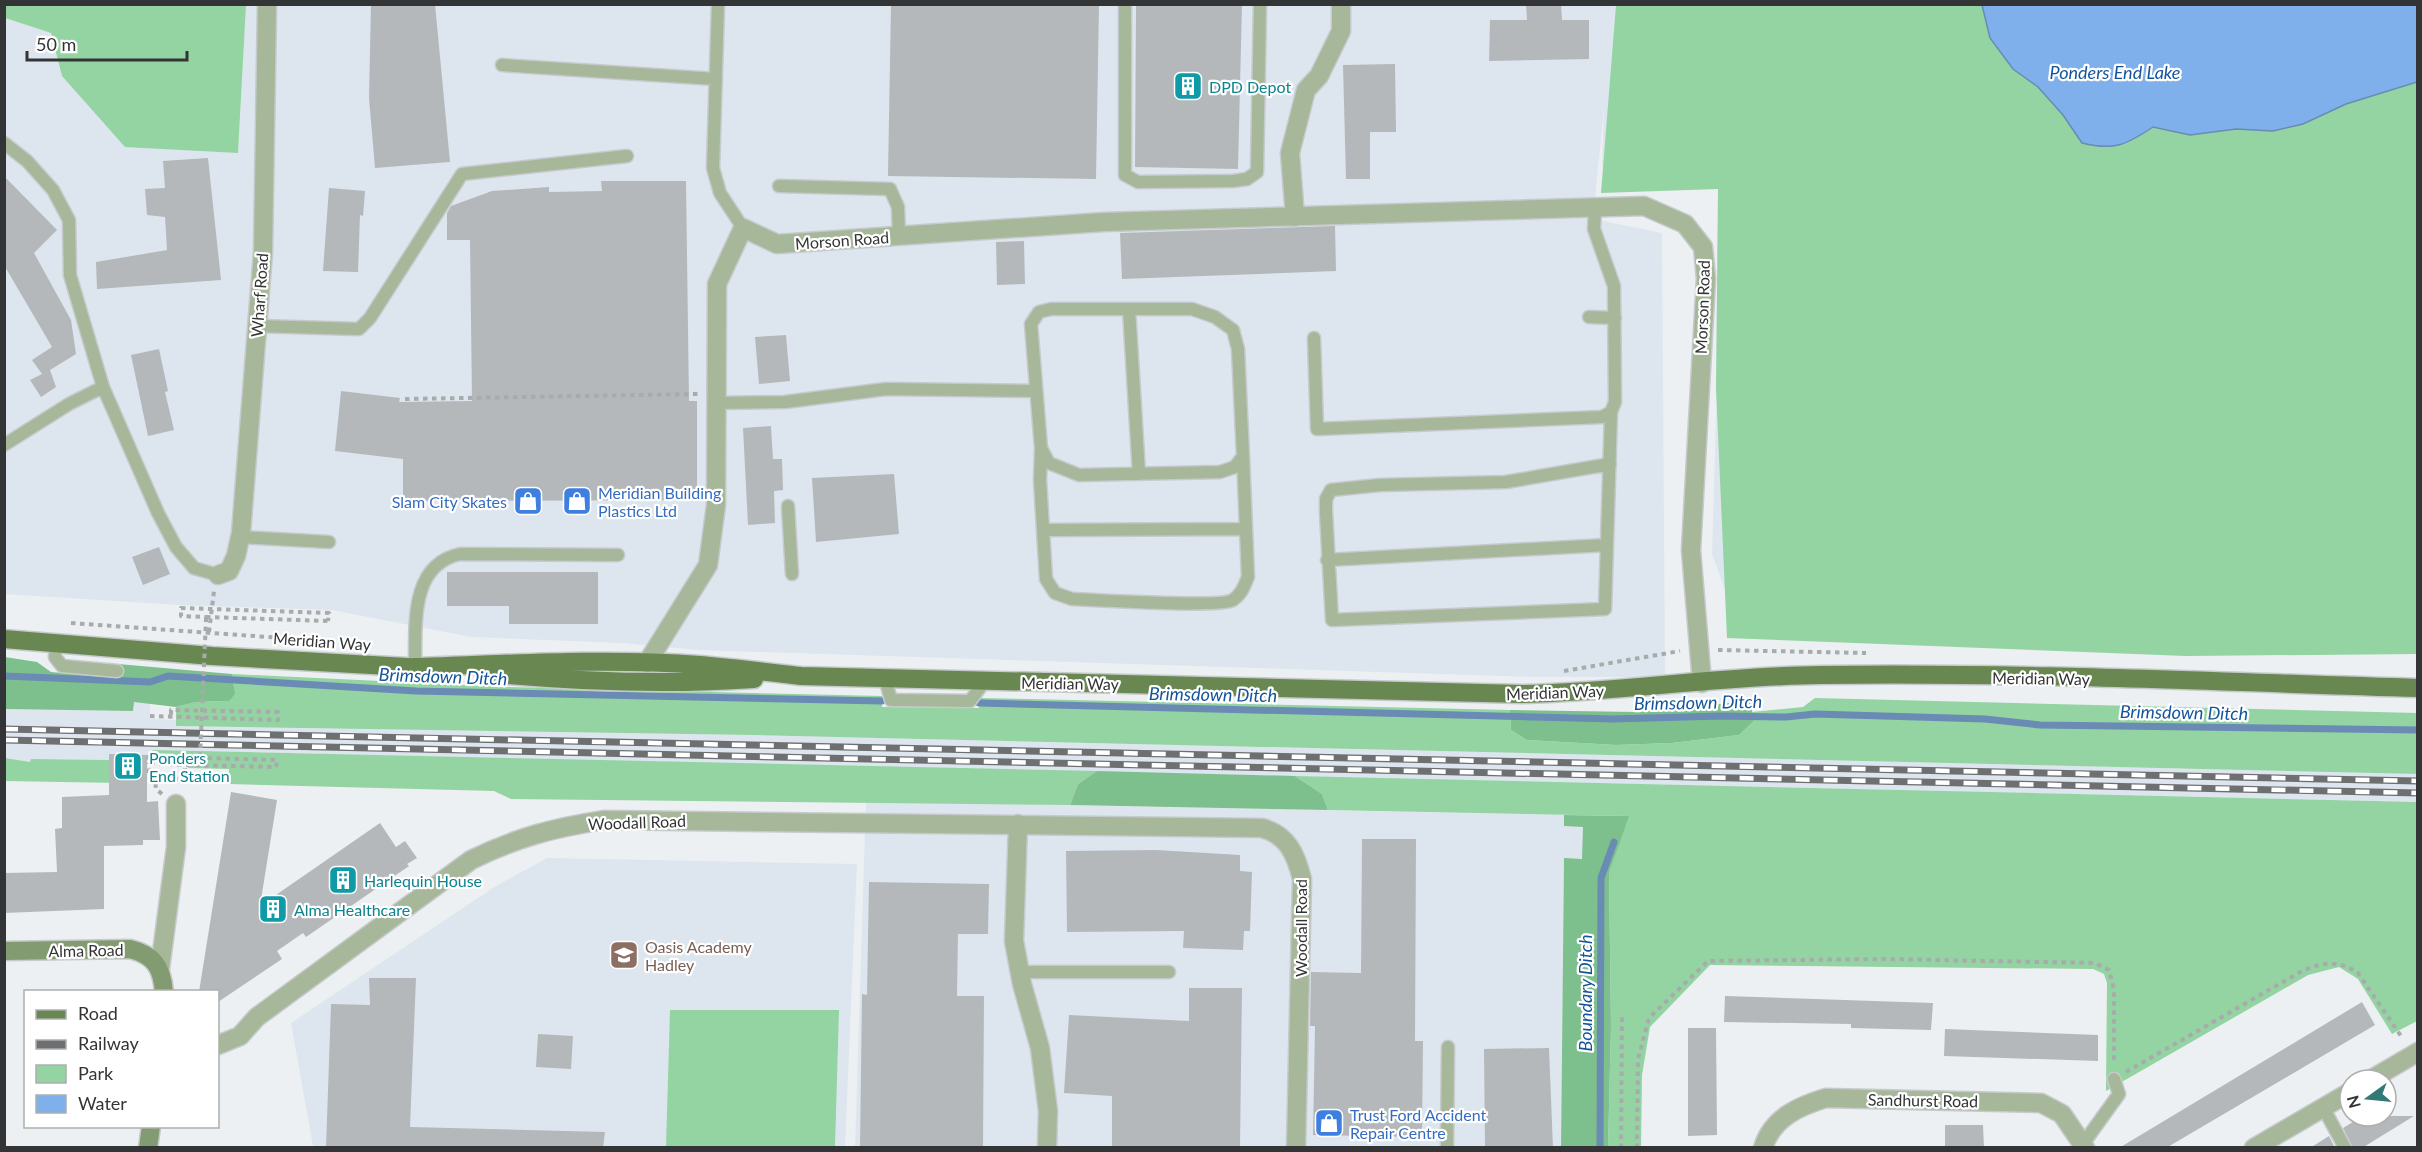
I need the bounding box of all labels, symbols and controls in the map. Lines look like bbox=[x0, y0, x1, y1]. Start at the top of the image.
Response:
scale bar bbox=[27, 24, 188, 62]
text: 50 m bbox=[36, 33, 76, 55]
water label: Ponders End Lake bbox=[2050, 61, 2181, 83]
building icon: DPD Depot bbox=[1172, 70, 1204, 102]
place label: DPD Depot bbox=[1209, 77, 1291, 96]
street label: Morson Road bbox=[794, 227, 890, 253]
street label: Wharf Road bbox=[247, 252, 271, 338]
street label: Morson Road bbox=[1691, 260, 1713, 354]
place label: Meridian Building Plastics Ltd bbox=[598, 483, 721, 520]
shop icon: Slam City Skates bbox=[512, 485, 544, 517]
shop icon: Meridian Building Plastics Ltd bbox=[561, 485, 593, 517]
place label: Slam City Skates bbox=[392, 492, 507, 511]
street label: Meridian Way bbox=[272, 628, 372, 654]
water label: Brimsdown Ditch bbox=[378, 663, 508, 689]
street label: Meridian Way bbox=[1992, 668, 2091, 688]
street label: Meridian Way bbox=[1021, 673, 1120, 693]
street label: Meridian Way bbox=[1506, 681, 1605, 703]
water label: Brimsdown Ditch bbox=[1149, 682, 1277, 706]
water label: Brimsdown Ditch bbox=[1634, 690, 1762, 714]
water label: Brimsdown Ditch bbox=[2120, 700, 2248, 724]
place label: Ponders End Station bbox=[149, 748, 230, 785]
building icon: Ponders End Station bbox=[112, 750, 144, 782]
street label: Woodall Road bbox=[588, 811, 686, 833]
building icon: Harlequin House bbox=[327, 864, 359, 896]
place label: Harlequin House bbox=[364, 871, 482, 890]
street label: Woodall Road bbox=[1291, 879, 1310, 977]
building icon: Alma Healthcare bbox=[257, 893, 289, 925]
place label: Alma Healthcare bbox=[294, 900, 410, 919]
water label: Boundary Ditch bbox=[1574, 934, 1596, 1052]
place label: Oasis Academy Hadley bbox=[645, 937, 752, 974]
school or university icon: Oasis Academy Hadley bbox=[608, 939, 640, 971]
street label: Alma Road bbox=[48, 940, 124, 960]
legend bbox=[24, 990, 219, 1128]
text: Road bbox=[78, 1002, 118, 1024]
text: Railway bbox=[78, 1032, 139, 1054]
text: Park bbox=[78, 1062, 114, 1084]
north arrow bbox=[2338, 1068, 2398, 1128]
street label: Sandhurst Road bbox=[1868, 1090, 1978, 1110]
text: Water bbox=[78, 1092, 127, 1114]
text: N bbox=[2342, 1094, 2364, 1110]
place label: Trust Ford Accident Repair Centre bbox=[1350, 1105, 1486, 1142]
shop icon: Trust Ford Accident Repair Centre bbox=[1313, 1107, 1345, 1139]

